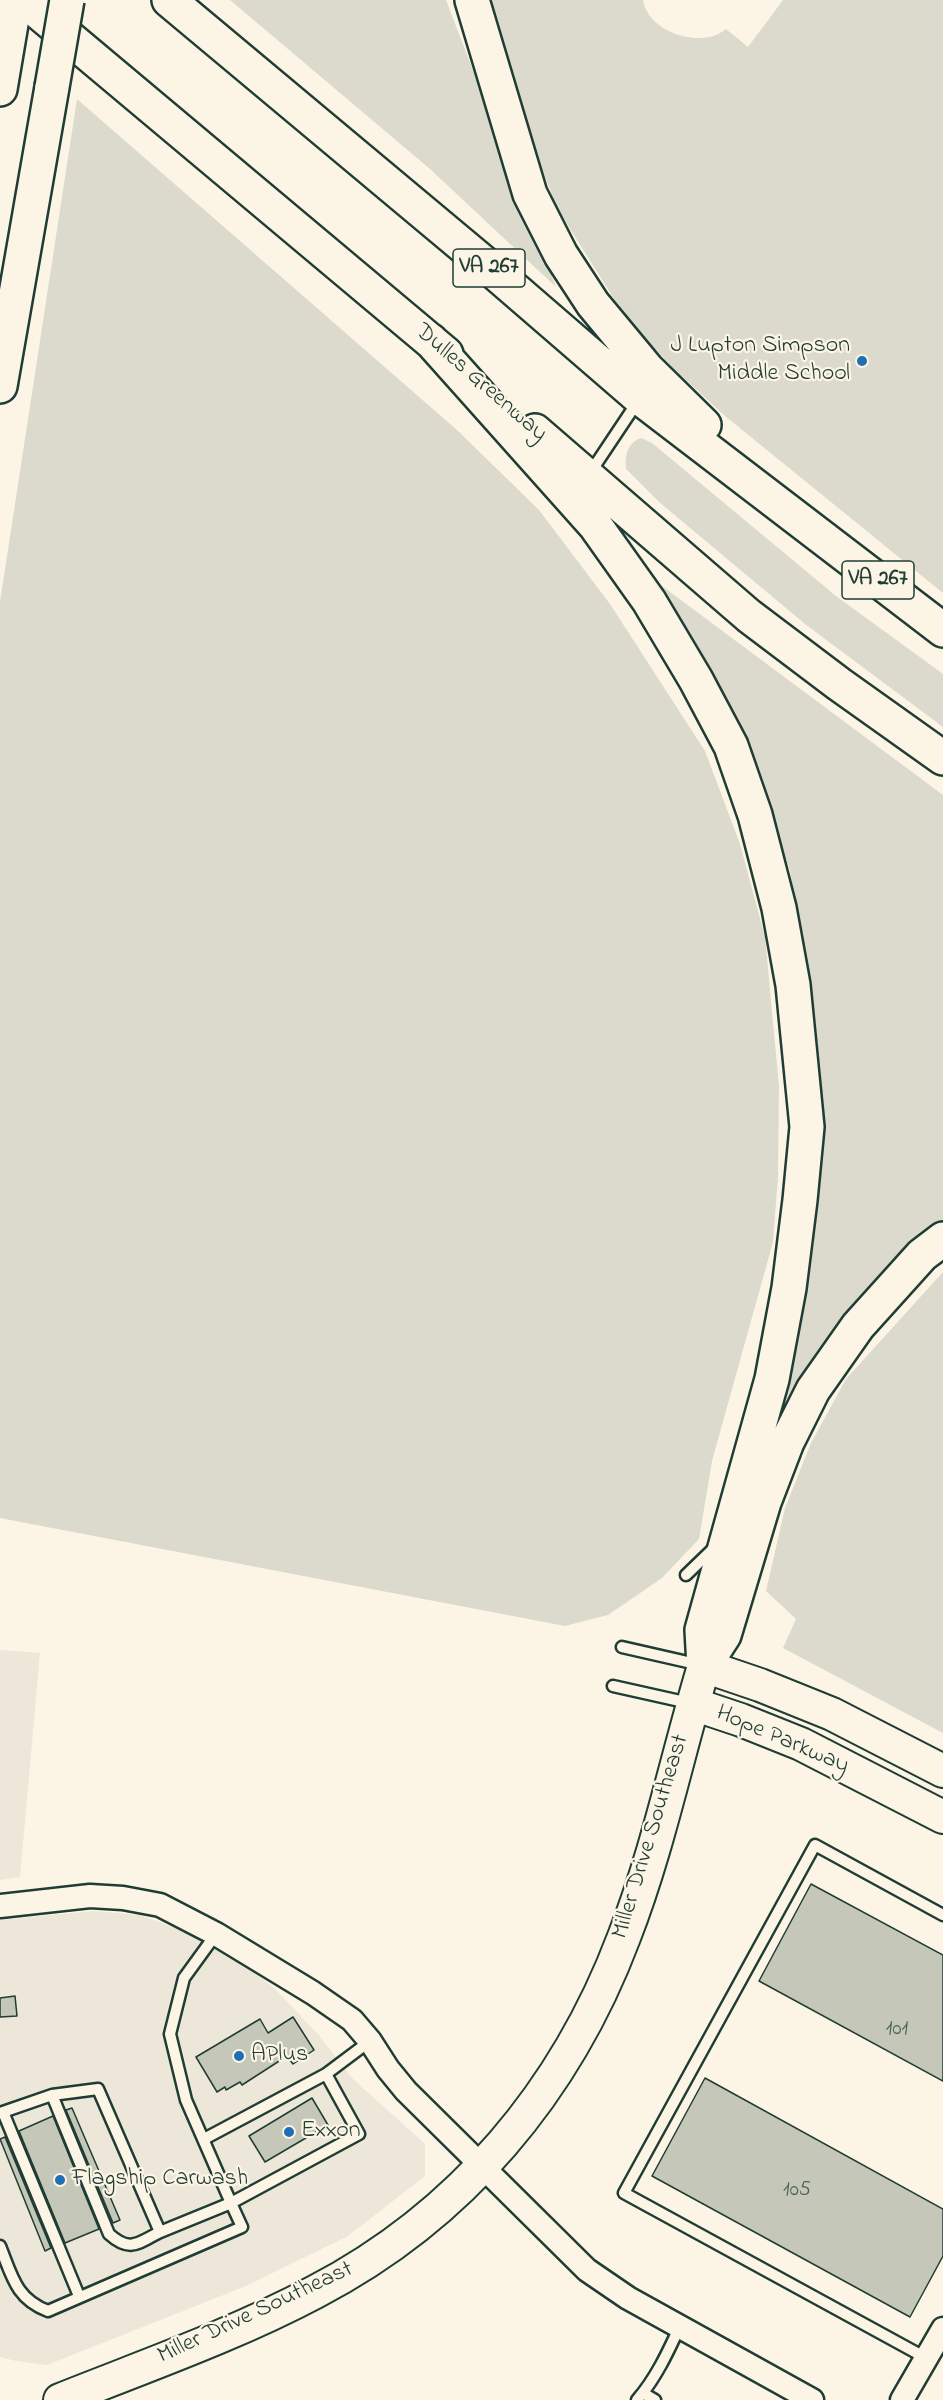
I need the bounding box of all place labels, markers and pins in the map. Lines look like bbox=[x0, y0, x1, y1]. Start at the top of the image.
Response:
place label: J Lupton Simpson Middle School bbox=[670, 333, 850, 389]
marker: J Lupton Simpson Middle School bbox=[855, 354, 869, 368]
place label: APlus bbox=[251, 2042, 308, 2070]
marker: APlus bbox=[232, 2049, 246, 2063]
place label: Exxon bbox=[301, 2118, 361, 2146]
marker: Exxon bbox=[282, 2125, 296, 2139]
place label: Flagship Carwash bbox=[72, 2166, 248, 2194]
marker: Flagship Carwash bbox=[53, 2173, 67, 2187]

